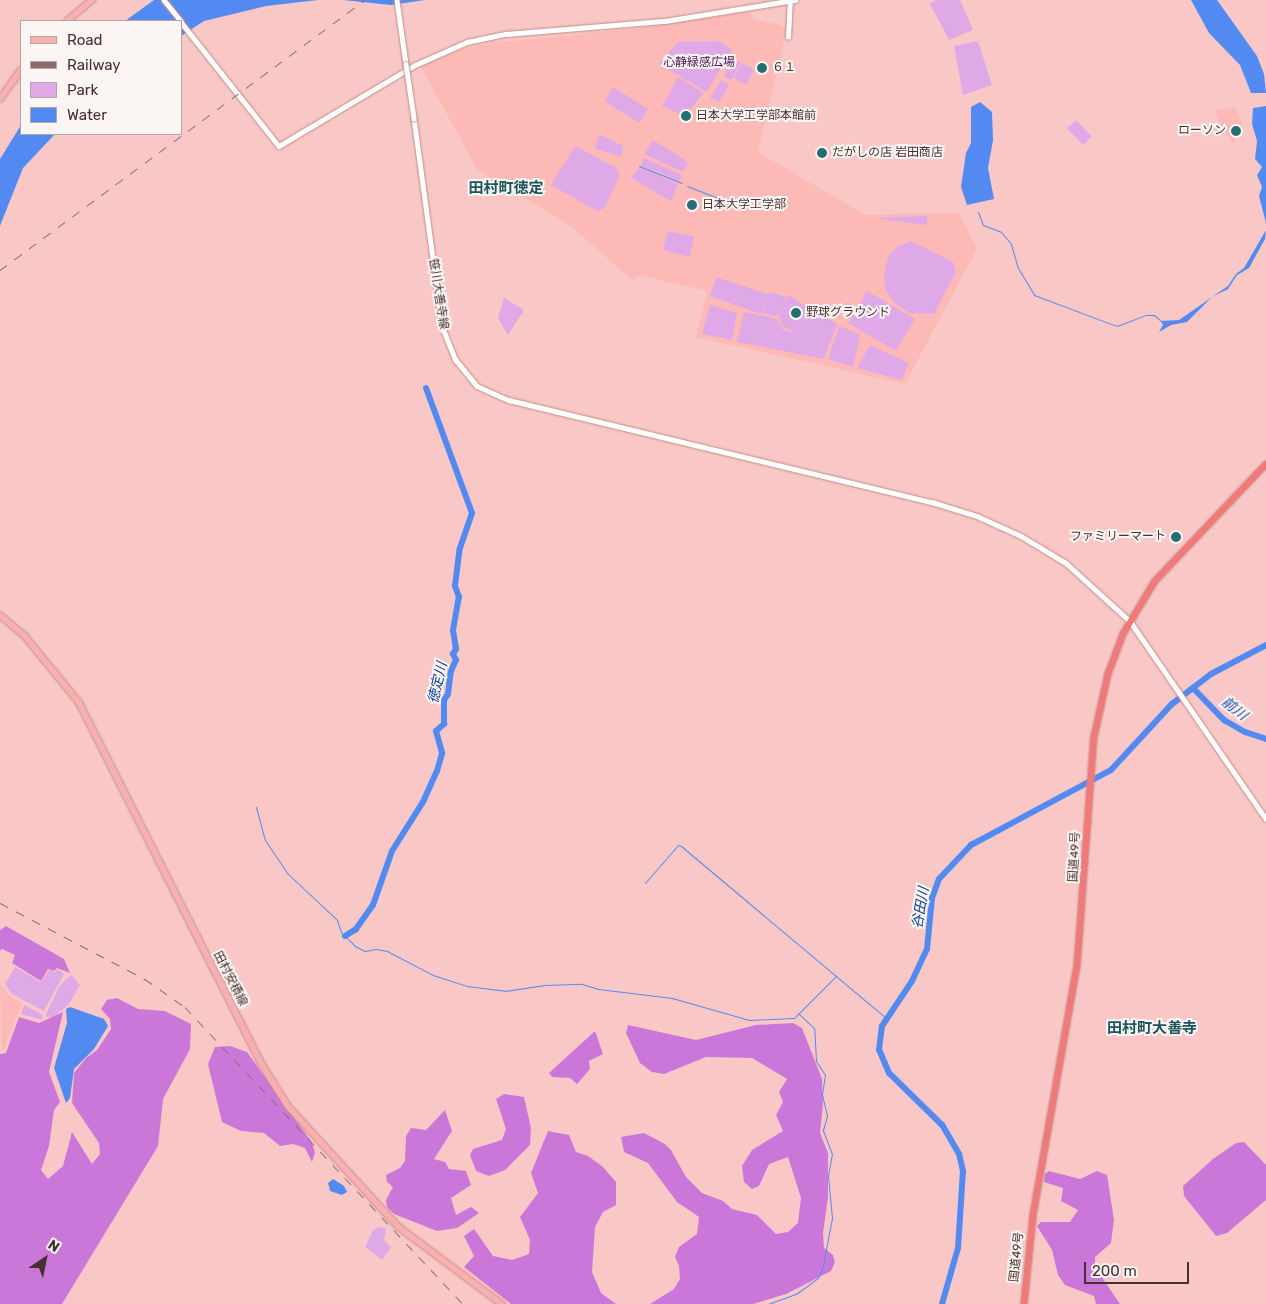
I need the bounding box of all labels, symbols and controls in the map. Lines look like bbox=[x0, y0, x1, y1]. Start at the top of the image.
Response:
legend bbox=[20, 20, 182, 135]
text: Road bbox=[67, 31, 103, 49]
text: Railway bbox=[67, 56, 121, 74]
park label: 心静緑感広場 bbox=[663, 56, 735, 70]
place label: ６１ bbox=[772, 61, 796, 75]
marker: ６１ bbox=[756, 62, 768, 74]
text: Park bbox=[67, 81, 98, 99]
text: Water bbox=[67, 106, 107, 124]
place label: 日本大学工学部本館前 bbox=[696, 109, 816, 123]
marker: 日本大学工学部本館前 bbox=[680, 110, 692, 122]
place label: ローソン bbox=[1178, 124, 1226, 138]
marker: ローソン bbox=[1230, 125, 1242, 137]
place label: だがしの店 岩田商店 bbox=[832, 146, 943, 160]
marker: だがしの店 岩田商店 bbox=[816, 147, 828, 159]
district label: 田村町徳定 bbox=[469, 180, 543, 198]
place label: 日本大学工学部 bbox=[702, 198, 786, 212]
marker: 日本大学工学部 bbox=[686, 199, 698, 211]
street label: 笹川大善寺線 bbox=[425, 257, 451, 331]
place label: 野球グラウンド bbox=[806, 306, 890, 320]
marker: 野球グラウンド bbox=[790, 307, 802, 319]
place label: ファミリーマート bbox=[1070, 530, 1166, 544]
marker: ファミリーマート bbox=[1170, 531, 1182, 543]
water label: 徳定川 bbox=[425, 661, 451, 705]
water label: 前川 bbox=[1218, 694, 1250, 724]
street label: 国道49号 bbox=[1066, 831, 1084, 883]
water label: 谷田川 bbox=[909, 886, 933, 930]
street label: 田村安積線 bbox=[210, 949, 250, 1009]
district label: 田村町大善寺 bbox=[1107, 1020, 1197, 1038]
street label: 国道49号 bbox=[1007, 1231, 1027, 1283]
north arrow bbox=[20, 1234, 70, 1284]
text: N bbox=[45, 1236, 63, 1256]
scale bar bbox=[1086, 1252, 1191, 1284]
text: 200 m bbox=[1092, 1262, 1137, 1280]

